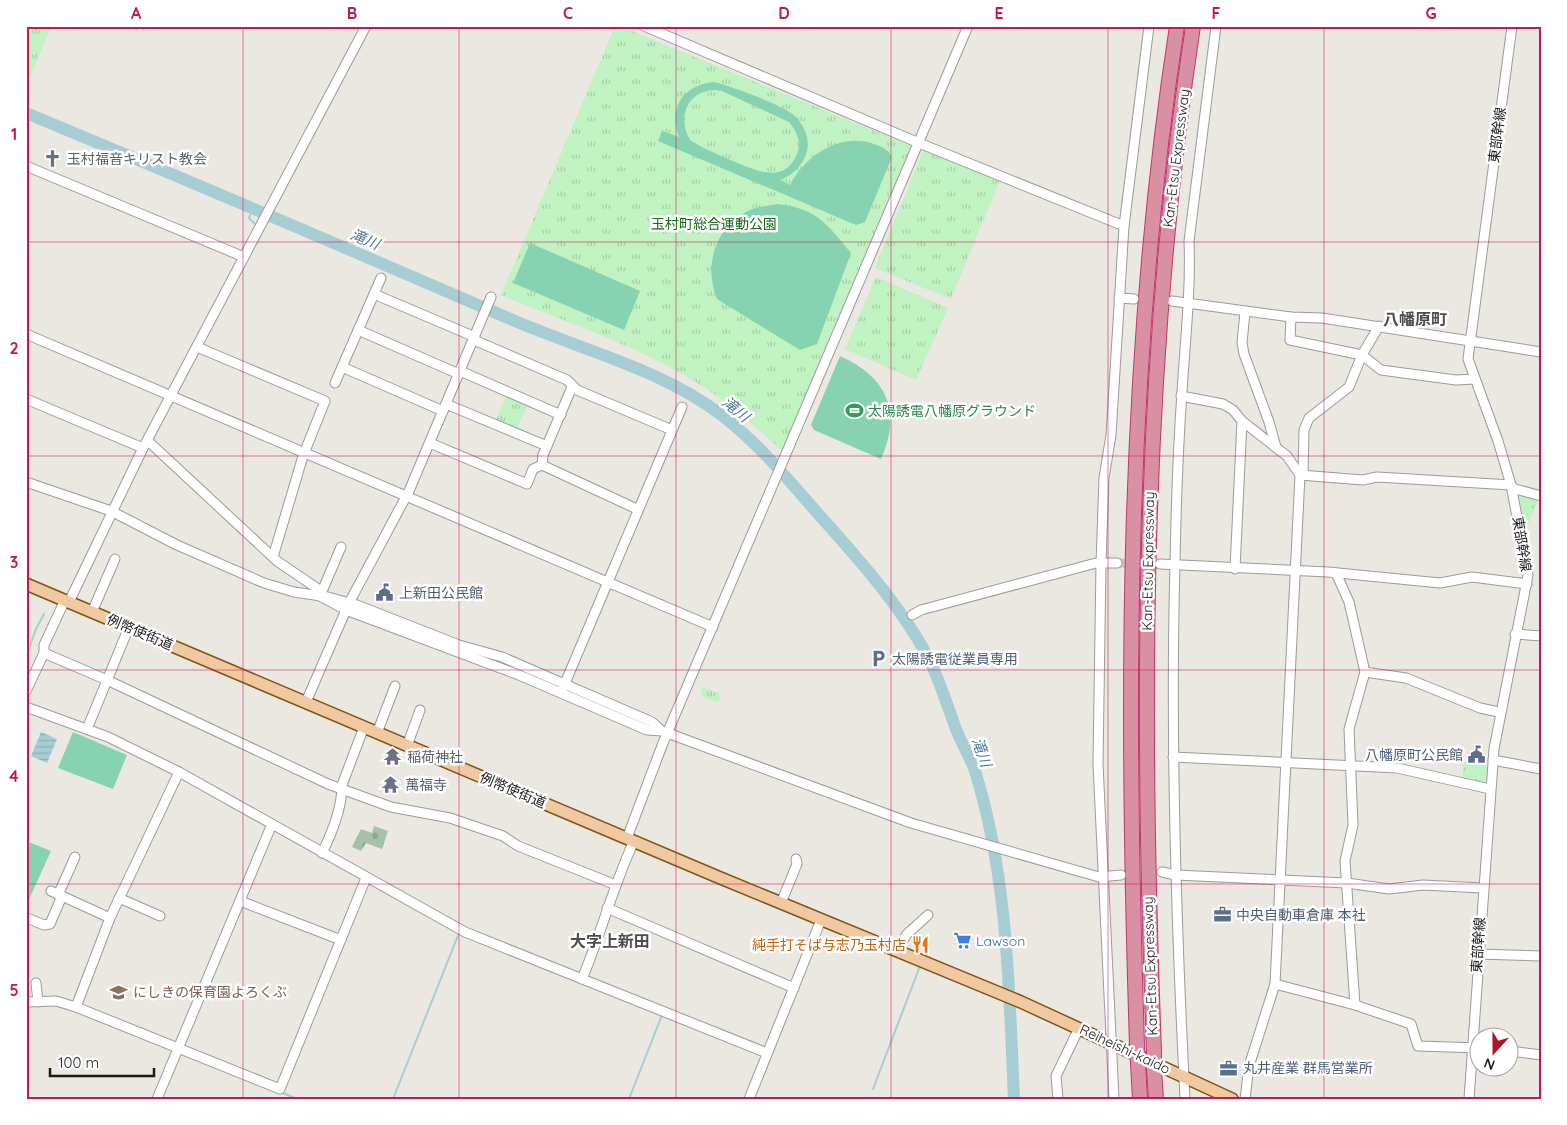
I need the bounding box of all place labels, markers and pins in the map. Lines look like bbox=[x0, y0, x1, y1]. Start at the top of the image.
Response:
church icon: 玉村福音キリスト教会 bbox=[43, 149, 63, 169]
place label: 玉村福音キリスト教会 bbox=[67, 150, 207, 168]
sports icon: 太陽誘電八幡原グラウンド bbox=[844, 401, 864, 421]
place label: 太陽誘電八幡原グラウンド bbox=[868, 402, 1036, 420]
public building icon: 上新田公民館 bbox=[375, 583, 395, 603]
place label: 上新田公民館 bbox=[399, 584, 483, 602]
parking icon: 太陽誘電従業員専用 bbox=[868, 649, 888, 669]
place label: 太陽誘電従業員専用 bbox=[892, 650, 1018, 668]
public building icon: 八幡原町公民館 bbox=[1467, 745, 1487, 765]
place label: 八幡原町公民館 bbox=[1365, 746, 1463, 764]
temple icon: 稲荷神社 bbox=[383, 747, 403, 767]
place label: 稲荷神社 bbox=[407, 748, 463, 766]
temple icon: 萬福寺 bbox=[381, 775, 401, 795]
place label: 萬福寺 bbox=[405, 776, 447, 794]
office icon: 中央自動車倉庫 本社 bbox=[1212, 905, 1232, 925]
place label: 中央自動車倉庫 本社 bbox=[1236, 906, 1366, 924]
supermarket icon: Lawson bbox=[952, 931, 972, 951]
place label: Lawson bbox=[976, 932, 1025, 950]
restaurant icon: 純手打そば与志乃玉村店 bbox=[910, 935, 930, 955]
place label: 純手打そば与志乃玉村店 bbox=[752, 936, 906, 954]
school or university icon: にしきの保育園よろくぶ bbox=[109, 982, 129, 1002]
place label: にしきの保育園よろくぶ bbox=[133, 983, 287, 1001]
office icon: 丸井産業 群馬営業所 bbox=[1219, 1058, 1239, 1078]
place label: 丸井産業 群馬営業所 bbox=[1243, 1059, 1373, 1077]

